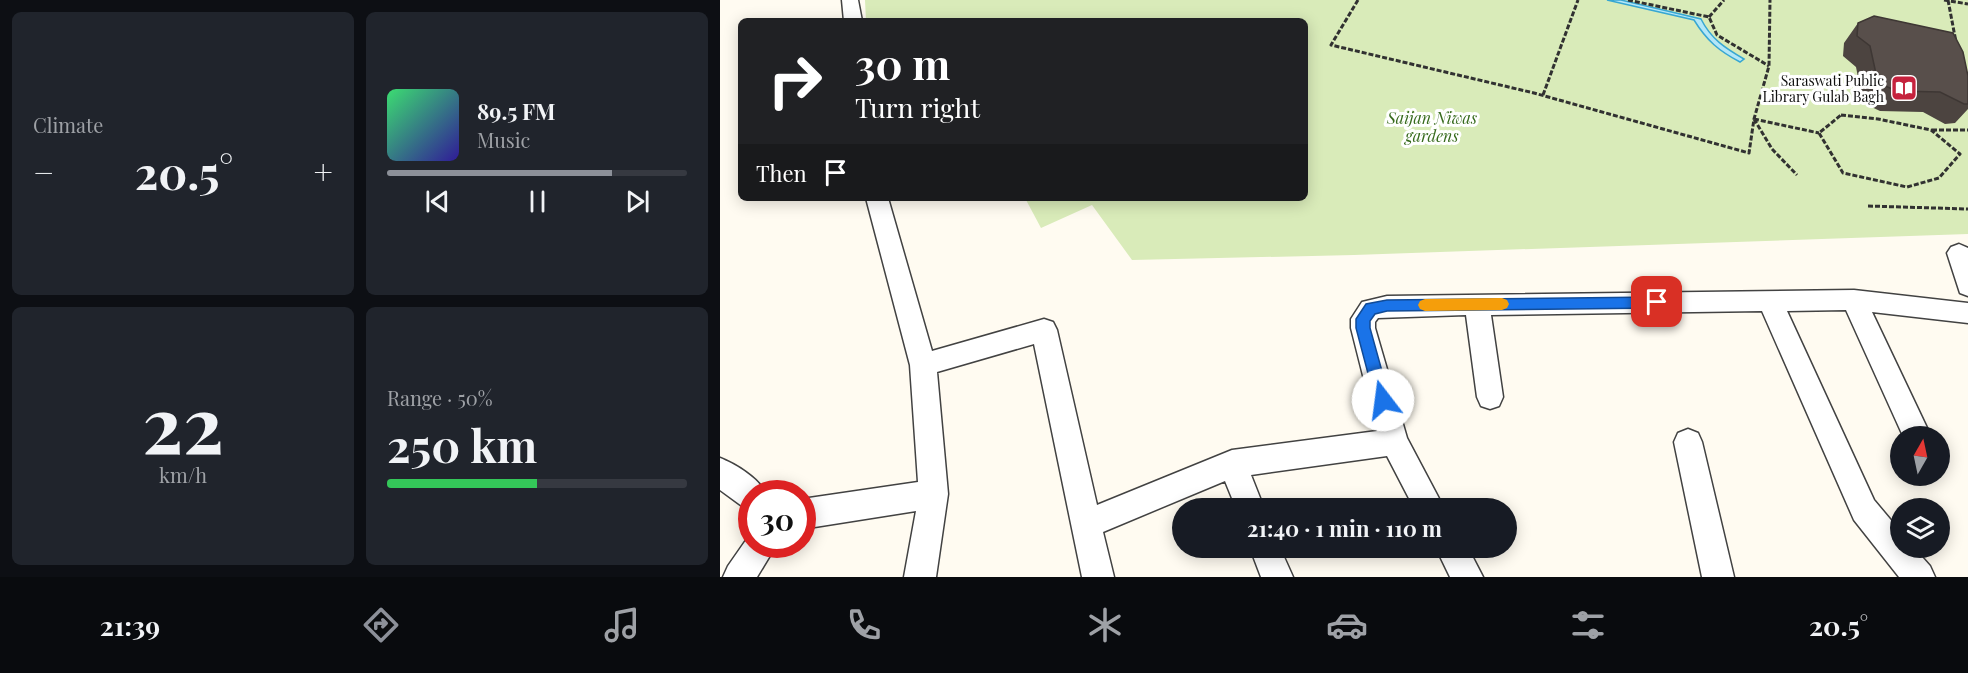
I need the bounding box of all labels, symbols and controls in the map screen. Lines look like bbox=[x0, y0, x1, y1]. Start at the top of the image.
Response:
text: 30 m bbox=[855, 35, 950, 91]
icon: right bbox=[756, 42, 834, 120]
place label: Saraswati Public Library Gulab Bagh bbox=[1763, 71, 1885, 106]
library icon: Saraswati Public Library Gulab Bagh bbox=[1889, 73, 1919, 103]
text: Turn right bbox=[855, 89, 980, 125]
text: 89.5 FM bbox=[477, 96, 555, 126]
park label: Saijan Niwas gardens bbox=[1386, 107, 1477, 146]
text: Climate bbox=[33, 111, 103, 138]
text: Music bbox=[477, 126, 530, 153]
text: 20.5° bbox=[135, 141, 233, 201]
text: − bbox=[33, 149, 54, 193]
text: + bbox=[314, 149, 333, 193]
icon: arrive bbox=[819, 156, 852, 189]
text: Then bbox=[756, 158, 807, 188]
icon: previous bbox=[421, 185, 454, 218]
icon: pause bbox=[521, 185, 554, 218]
icon: next bbox=[621, 185, 654, 218]
pin bbox=[1631, 276, 1682, 327]
icon: arrive bbox=[1640, 285, 1673, 318]
position arrow bbox=[1351, 368, 1415, 432]
text: 22 bbox=[142, 370, 224, 474]
text: Range · 50% bbox=[387, 384, 493, 411]
text: 250 km bbox=[387, 414, 537, 474]
north arrow bbox=[1890, 426, 1950, 486]
map controls bbox=[1890, 426, 1950, 558]
text: km/h bbox=[159, 461, 207, 488]
speed limit sign: 30 bbox=[738, 480, 816, 558]
button: layers bbox=[1890, 498, 1950, 558]
text: 21:40 · 1 min · 110 m bbox=[1247, 513, 1442, 543]
icon: directions bbox=[360, 604, 402, 646]
icon: music bbox=[601, 604, 643, 646]
icon: phone bbox=[843, 604, 885, 646]
icon: climate bbox=[1084, 604, 1126, 646]
icon: car bbox=[1326, 604, 1368, 646]
icon: filters bbox=[1567, 604, 1609, 646]
text: 21:39 bbox=[100, 607, 160, 643]
text: 20.5° bbox=[1809, 607, 1868, 643]

